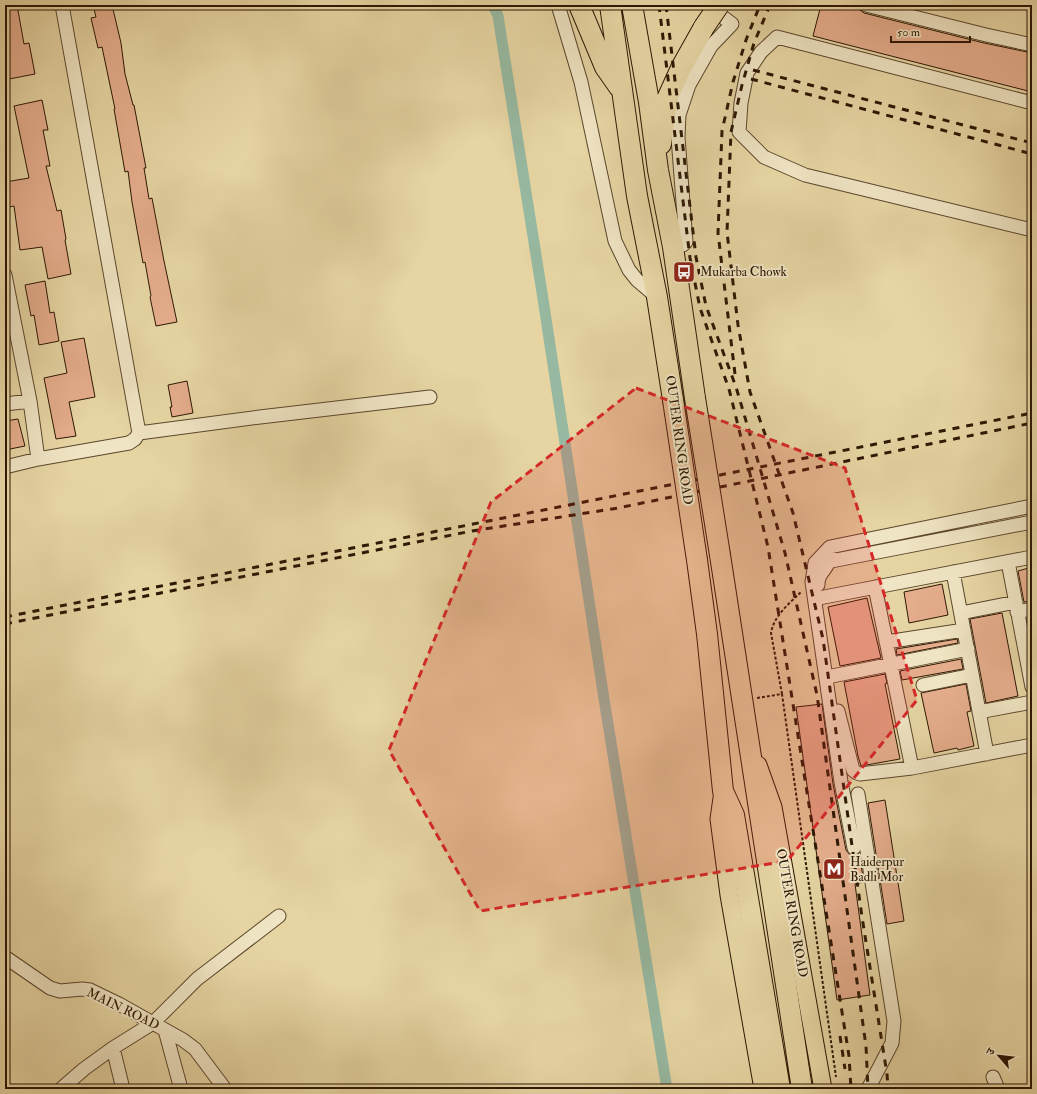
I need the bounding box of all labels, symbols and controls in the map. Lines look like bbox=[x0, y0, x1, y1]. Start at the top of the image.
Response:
scale bar bbox=[891, 18, 970, 44]
text: 50 m bbox=[897, 25, 921, 40]
bus stop icon: Mukarba Chowk bbox=[671, 259, 697, 285]
place label: Mukarba Chowk bbox=[700, 264, 787, 280]
street label: OUTER RING ROAD bbox=[662, 374, 696, 506]
street label: OUTER RING ROAD bbox=[773, 847, 811, 979]
place label: Haiderpur Badli Mor bbox=[850, 854, 904, 885]
metro station icon: Haiderpur Badli Mor bbox=[821, 856, 847, 882]
street label: MAIN ROAD bbox=[84, 985, 162, 1033]
north arrow bbox=[979, 1036, 1019, 1076]
text: उ bbox=[983, 1045, 998, 1058]

